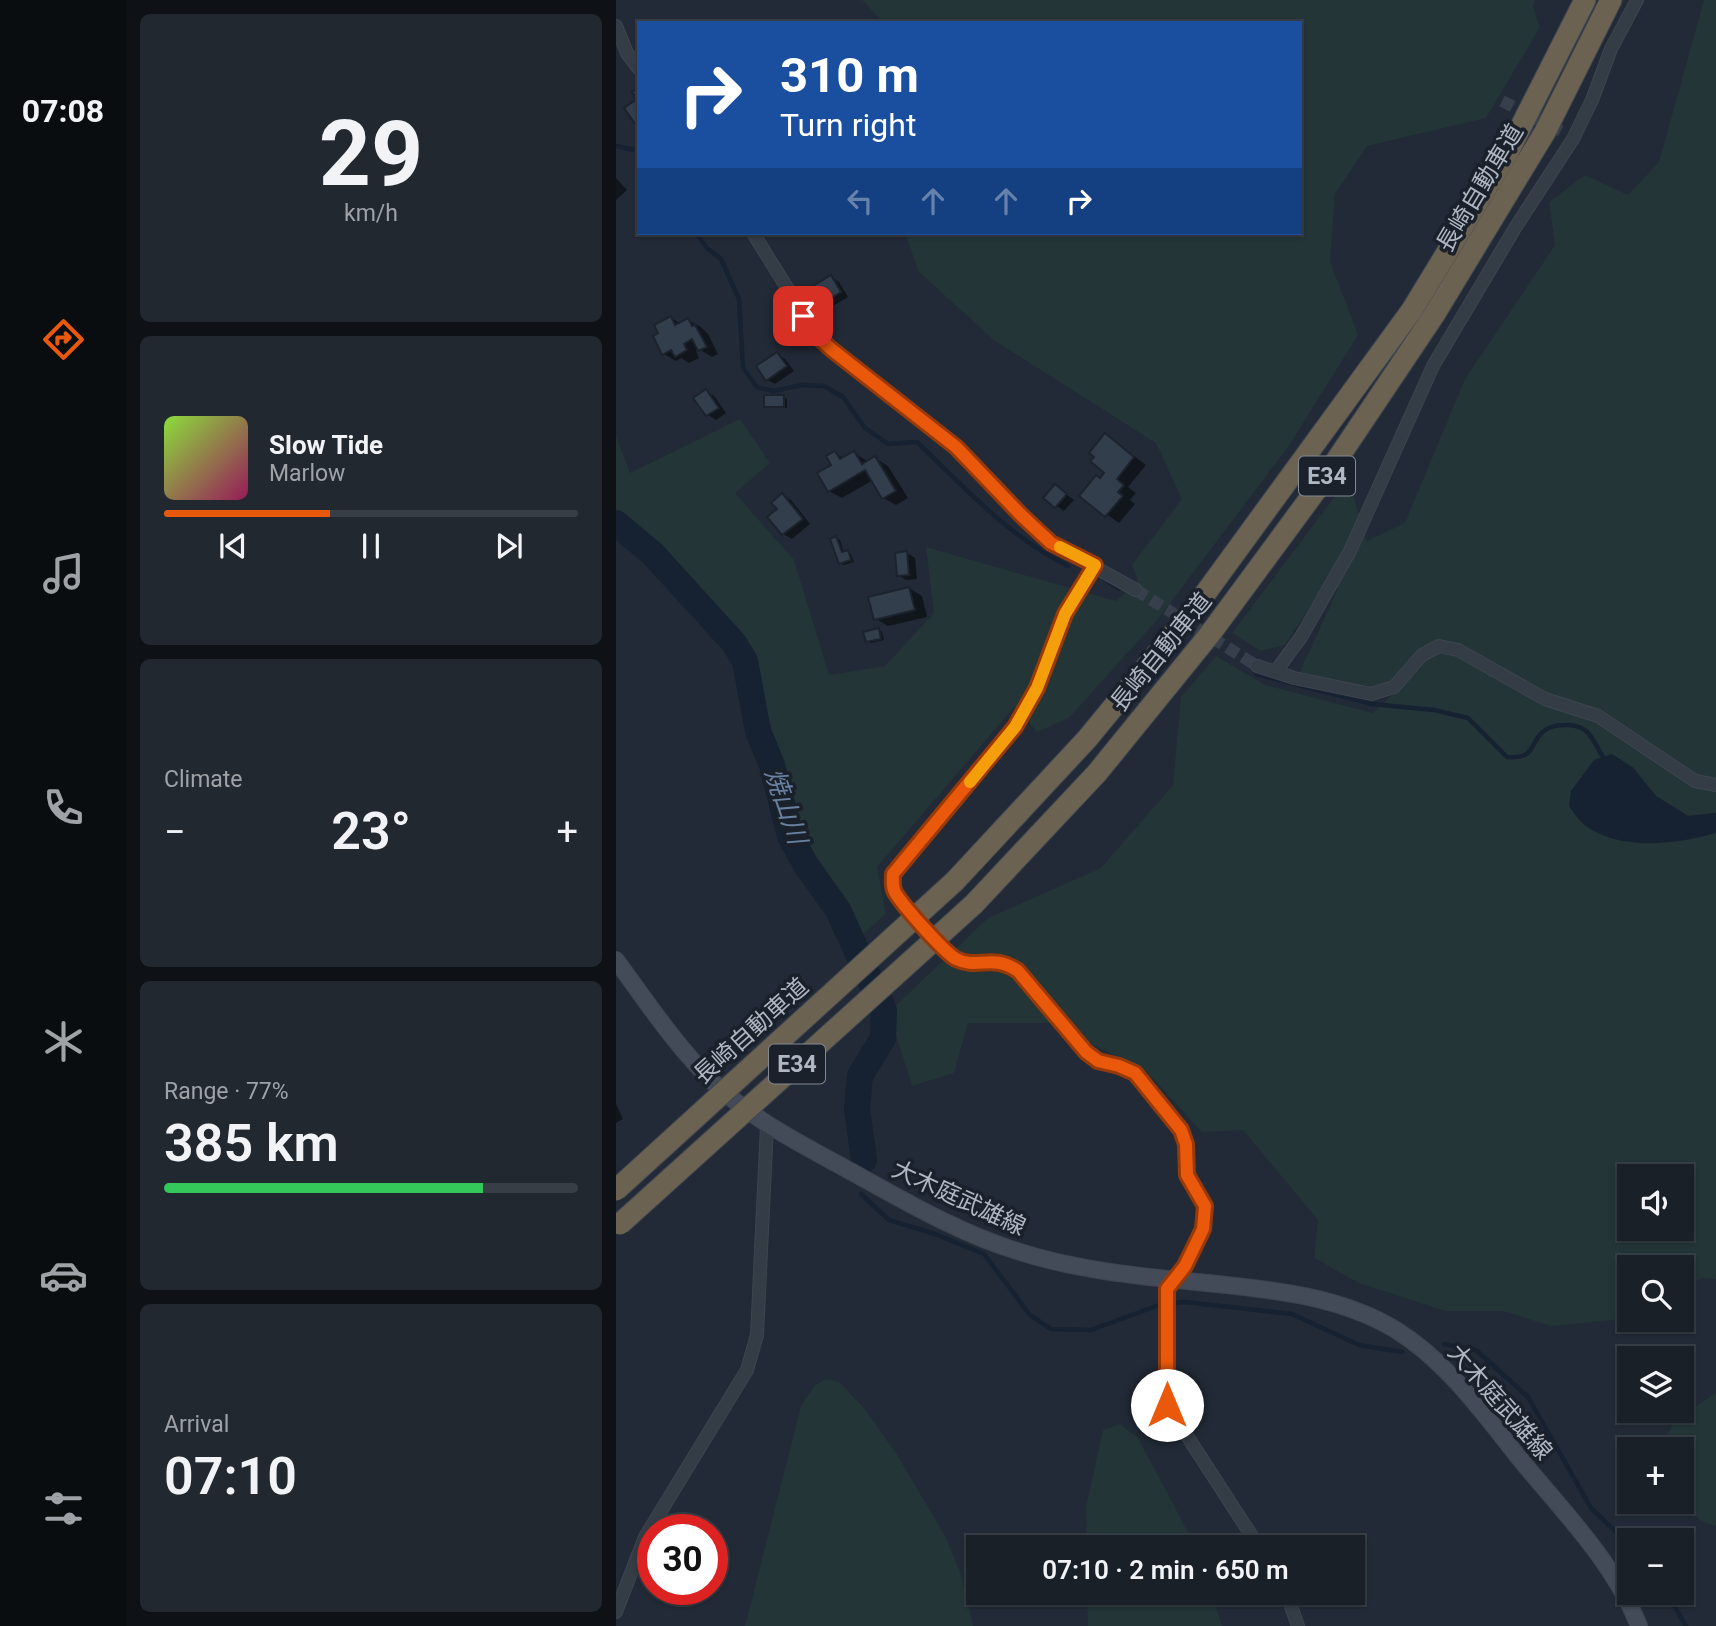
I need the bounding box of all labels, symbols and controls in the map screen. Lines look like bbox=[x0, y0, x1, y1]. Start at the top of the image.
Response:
text: 310 m bbox=[780, 47, 919, 104]
icon: right bbox=[665, 49, 756, 140]
text: 07:08 bbox=[22, 92, 104, 130]
text: 29 bbox=[319, 101, 423, 207]
text: Turn right bbox=[780, 106, 916, 144]
street label: 長崎自動車道 bbox=[1431, 119, 1529, 257]
icon: left bbox=[841, 182, 879, 220]
icon: ahead bbox=[914, 182, 952, 220]
icon: ahead bbox=[987, 182, 1025, 220]
icon: right bbox=[1060, 182, 1098, 220]
text: km/h bbox=[344, 200, 398, 227]
pin bbox=[773, 286, 833, 346]
icon: arrive bbox=[784, 297, 822, 335]
icon: directions bbox=[39, 315, 88, 364]
text: Slow Tide bbox=[269, 430, 383, 460]
road number: E34 bbox=[1299, 456, 1355, 496]
text: Marlow bbox=[269, 460, 345, 487]
icon: previous bbox=[214, 527, 252, 565]
icon: pause bbox=[352, 527, 390, 565]
icon: next bbox=[490, 527, 528, 565]
icon: music bbox=[39, 549, 88, 598]
street label: 長崎自動車道 bbox=[1105, 587, 1217, 717]
water label: 焼山川 bbox=[759, 764, 814, 851]
text: Climate bbox=[164, 766, 243, 793]
icon: phone bbox=[39, 783, 88, 832]
text: 23° bbox=[331, 801, 411, 862]
text: − bbox=[164, 810, 186, 854]
text: + bbox=[556, 810, 578, 854]
street label: 長崎自動車道 bbox=[688, 972, 814, 1090]
icon: climate bbox=[39, 1017, 88, 1066]
road number: E34 bbox=[769, 1044, 825, 1084]
text: Range · 77% bbox=[164, 1078, 289, 1105]
text: 385 km bbox=[164, 1113, 339, 1174]
street label: 大木庭武雄線 bbox=[888, 1155, 1030, 1241]
map controls bbox=[1617, 1164, 1694, 1605]
button: sound bbox=[1617, 1164, 1694, 1241]
icon: car bbox=[39, 1251, 88, 1300]
button: search bbox=[1617, 1255, 1694, 1332]
street label: 大木庭武雄線 bbox=[1442, 1338, 1558, 1466]
button: layers bbox=[1617, 1346, 1694, 1423]
position arrow bbox=[1130, 1368, 1204, 1442]
text: Arrival bbox=[164, 1411, 229, 1438]
button: + bbox=[1617, 1437, 1694, 1514]
text: 07:10 bbox=[164, 1446, 297, 1507]
icon: filters bbox=[39, 1484, 88, 1533]
speed limit sign: 30 bbox=[637, 1514, 728, 1605]
button: − bbox=[1617, 1528, 1694, 1605]
text: 07:10 · 2 min · 650 m bbox=[1042, 1555, 1289, 1585]

